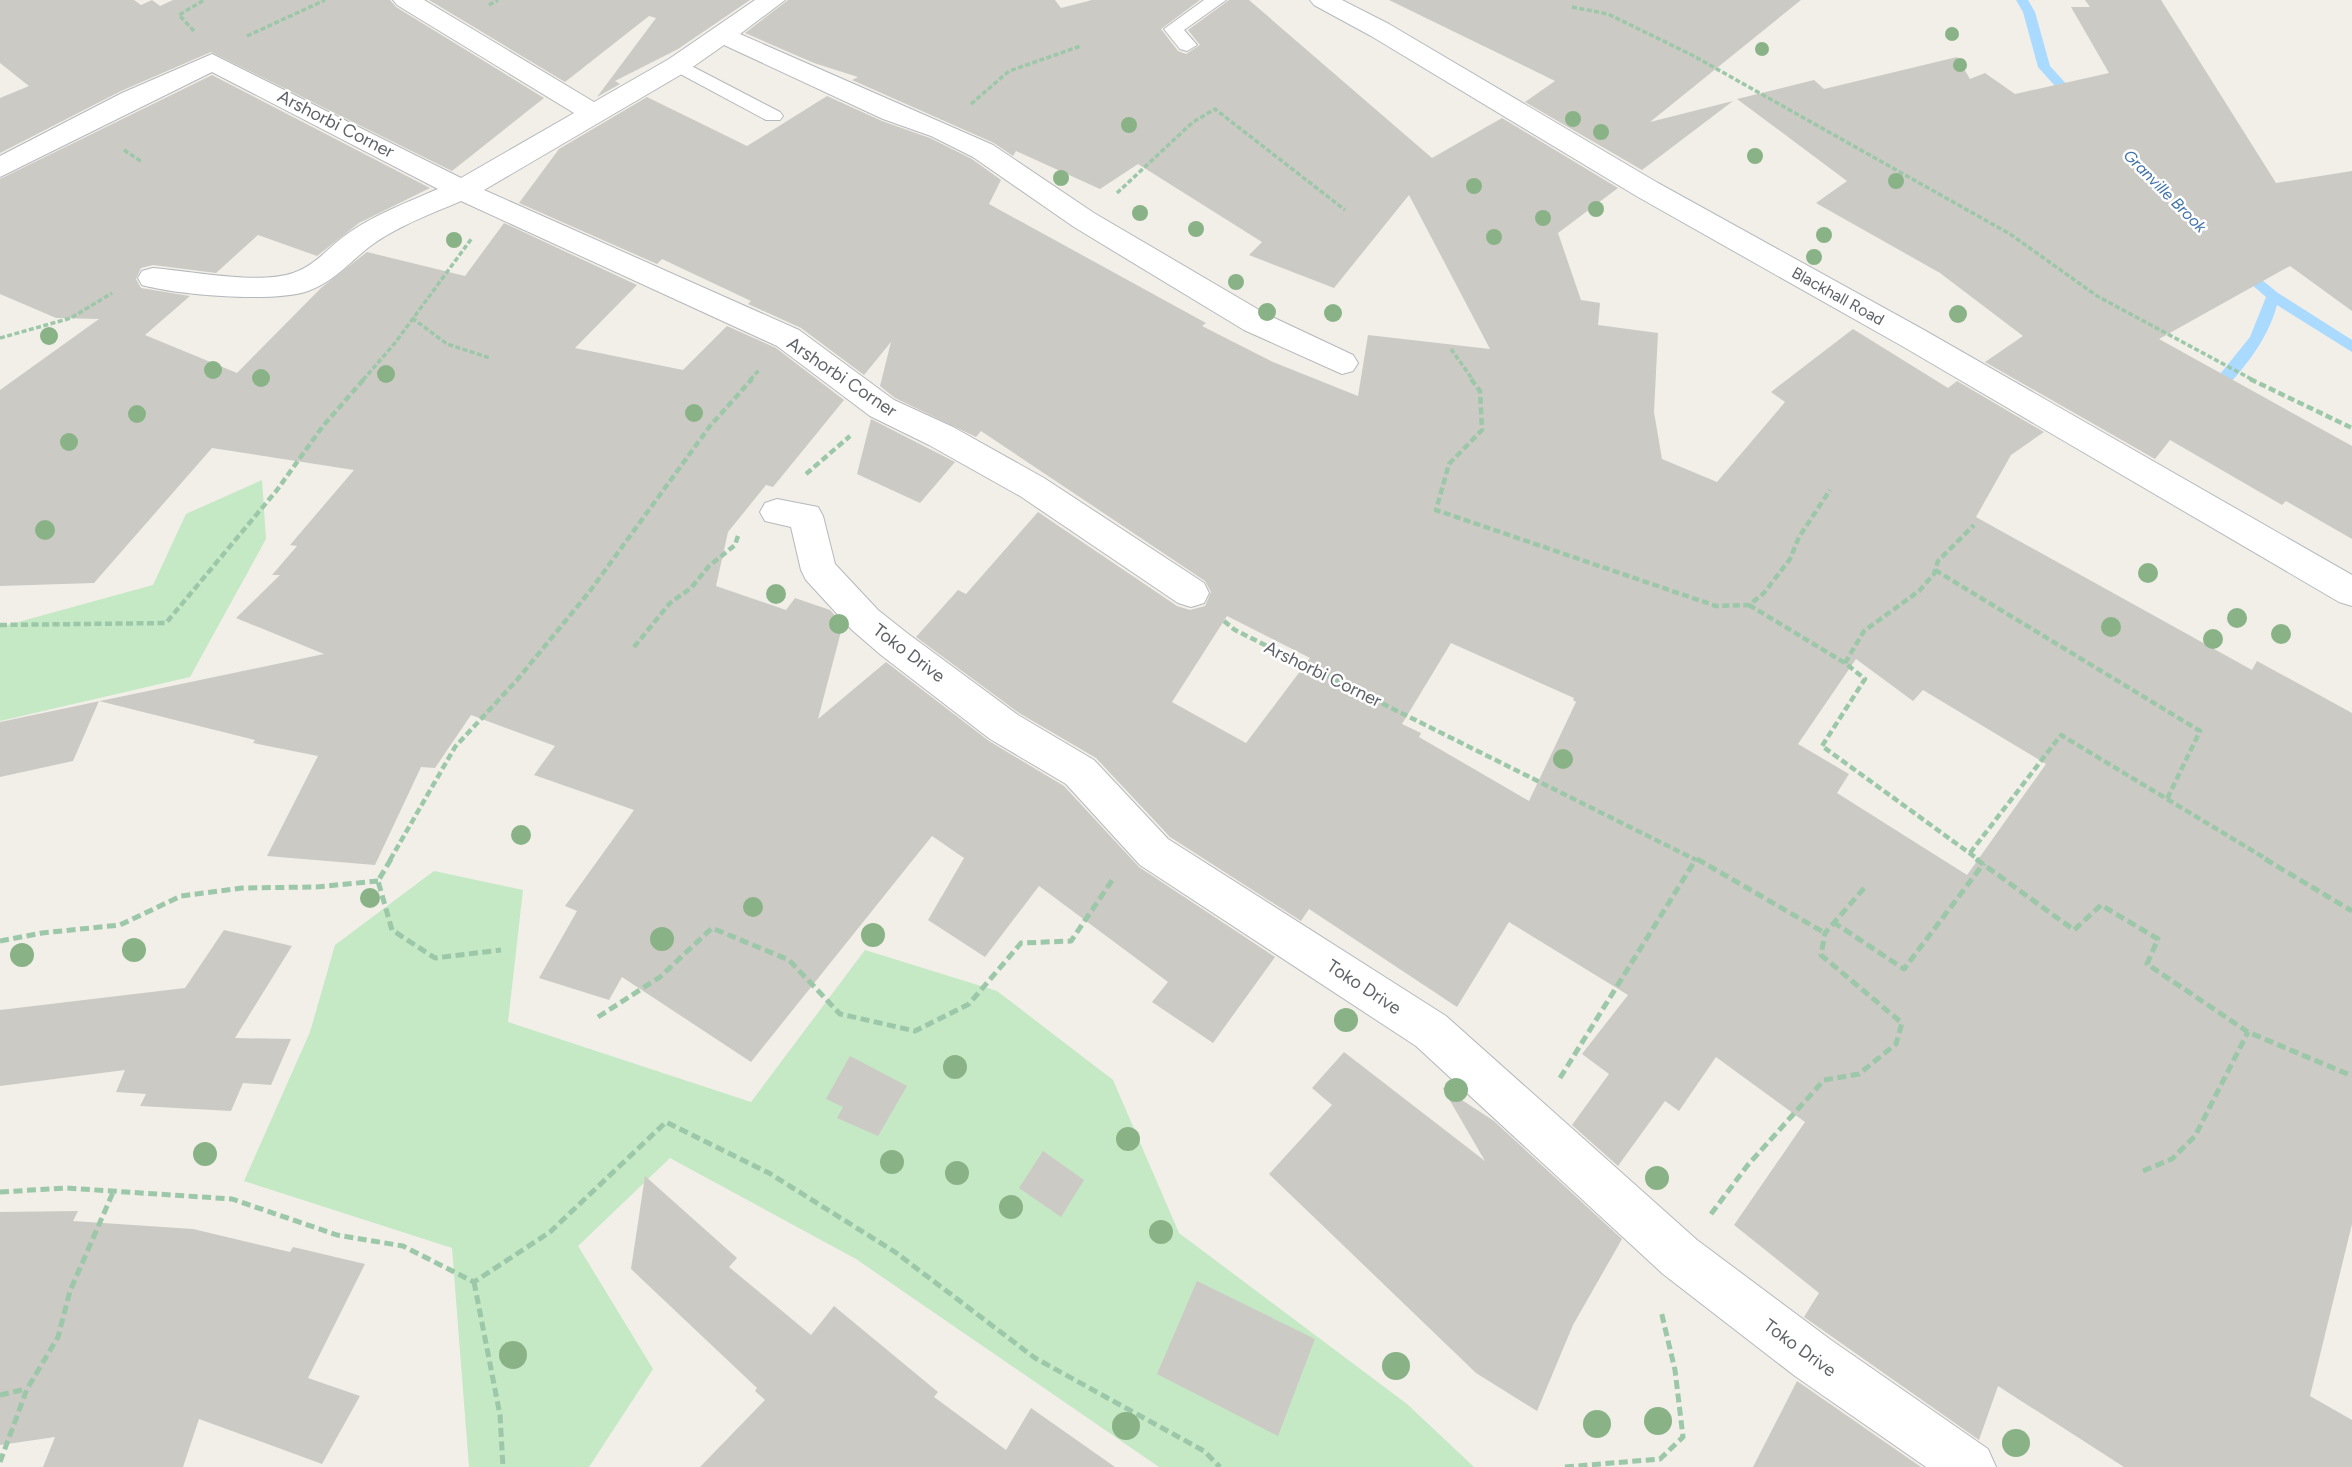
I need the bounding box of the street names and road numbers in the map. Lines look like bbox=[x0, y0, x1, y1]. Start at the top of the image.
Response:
street label: Arshorbi Corner bbox=[274, 85, 398, 163]
street label: Blackhall Road bbox=[1788, 263, 1888, 329]
street label: Arshorbi Corner bbox=[783, 332, 901, 422]
street label: Toko Drive bbox=[869, 619, 949, 687]
street label: Arshorbi Corner bbox=[1261, 636, 1385, 712]
street label: Toko Drive bbox=[1323, 955, 1405, 1019]
street label: Toko Drive bbox=[1759, 1314, 1841, 1382]

